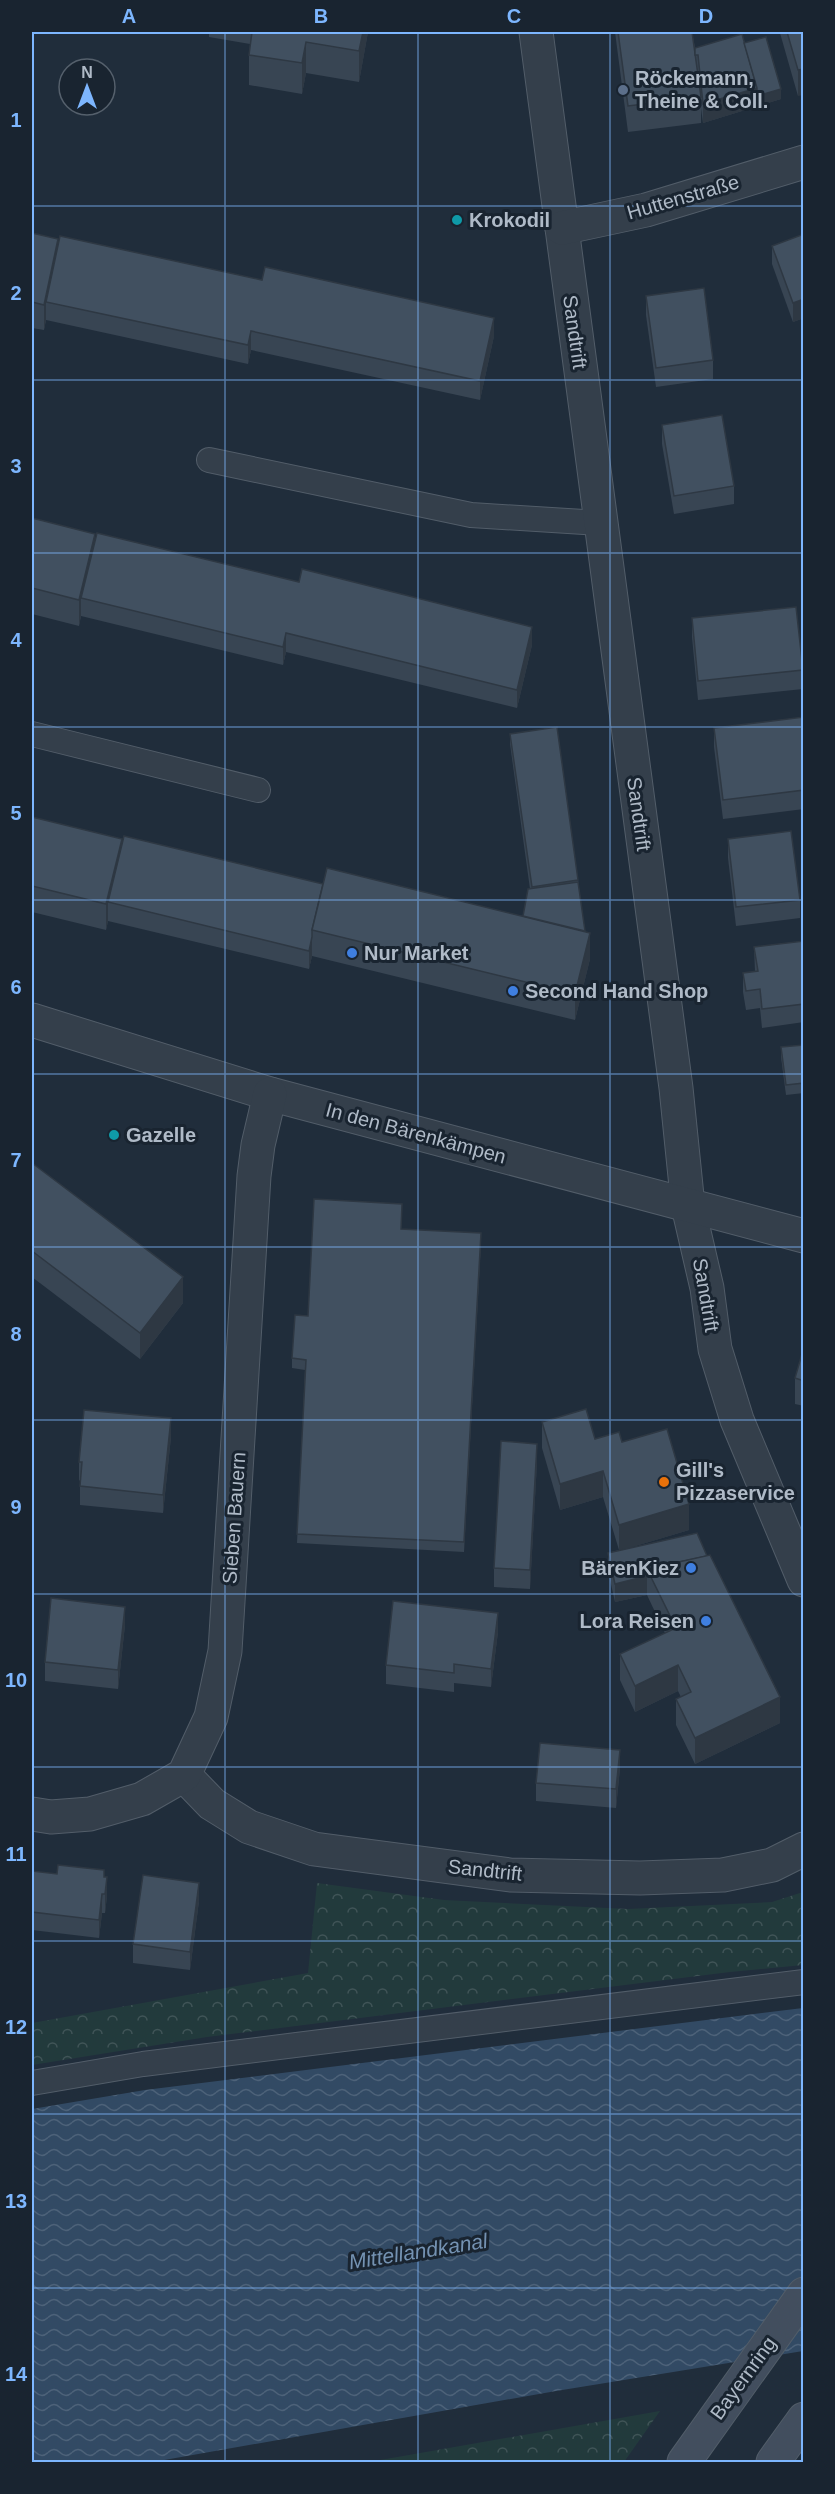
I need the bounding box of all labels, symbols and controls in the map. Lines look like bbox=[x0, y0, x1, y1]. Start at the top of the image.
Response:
text: A bbox=[122, 5, 136, 27]
text: B bbox=[314, 5, 328, 27]
text: C bbox=[507, 5, 521, 27]
text: D bbox=[699, 5, 713, 27]
north arrow bbox=[57, 57, 117, 117]
text: N bbox=[81, 64, 93, 81]
place label: Röckemann, Theine & Coll. bbox=[635, 67, 768, 112]
marker: Röckemann, Theine & Coll. bbox=[616, 83, 630, 97]
text: 1 bbox=[10, 109, 22, 131]
street label: Huttenstraße bbox=[624, 170, 742, 224]
place label: Krokodil bbox=[469, 209, 550, 231]
marker: Krokodil bbox=[450, 213, 464, 227]
text: 2 bbox=[10, 282, 22, 304]
street label: Sandtrift bbox=[559, 294, 591, 371]
text: 3 bbox=[10, 455, 22, 477]
text: 4 bbox=[10, 629, 22, 651]
street label: Sandtrift bbox=[623, 776, 655, 853]
text: 5 bbox=[10, 802, 22, 824]
place label: Nur Market bbox=[364, 942, 469, 964]
marker: Nur Market bbox=[345, 946, 359, 960]
text: 6 bbox=[10, 976, 22, 998]
place label: Second Hand Shop bbox=[525, 980, 708, 1002]
marker: Second Hand Shop bbox=[506, 984, 520, 998]
street label: In den Bärenkämpen bbox=[323, 1098, 509, 1168]
place label: Gazelle bbox=[126, 1124, 196, 1146]
marker: Gazelle bbox=[107, 1128, 121, 1142]
text: 7 bbox=[10, 1149, 22, 1171]
street label: Sandtrift bbox=[689, 1256, 723, 1334]
text: 8 bbox=[10, 1323, 22, 1345]
street label: Sieben Bauern bbox=[218, 1451, 250, 1585]
place label: Gill's Pizzaservice bbox=[676, 1459, 795, 1504]
marker: Gill's Pizzaservice bbox=[657, 1475, 671, 1489]
text: 9 bbox=[10, 1496, 22, 1518]
place label: BärenKiez bbox=[581, 1557, 679, 1579]
marker: BärenKiez bbox=[684, 1561, 698, 1575]
place label: Lora Reisen bbox=[580, 1610, 694, 1632]
marker: Lora Reisen bbox=[699, 1614, 713, 1628]
text: 10 bbox=[5, 1669, 27, 1691]
text: 11 bbox=[5, 1843, 27, 1865]
street label: Sandtrift bbox=[447, 1855, 524, 1885]
text: 12 bbox=[5, 2016, 27, 2038]
text: 13 bbox=[5, 2190, 27, 2212]
water label: Mittellandkanal bbox=[347, 2228, 490, 2273]
street label: Bayernring bbox=[706, 2332, 780, 2424]
text: 14 bbox=[5, 2363, 28, 2385]

